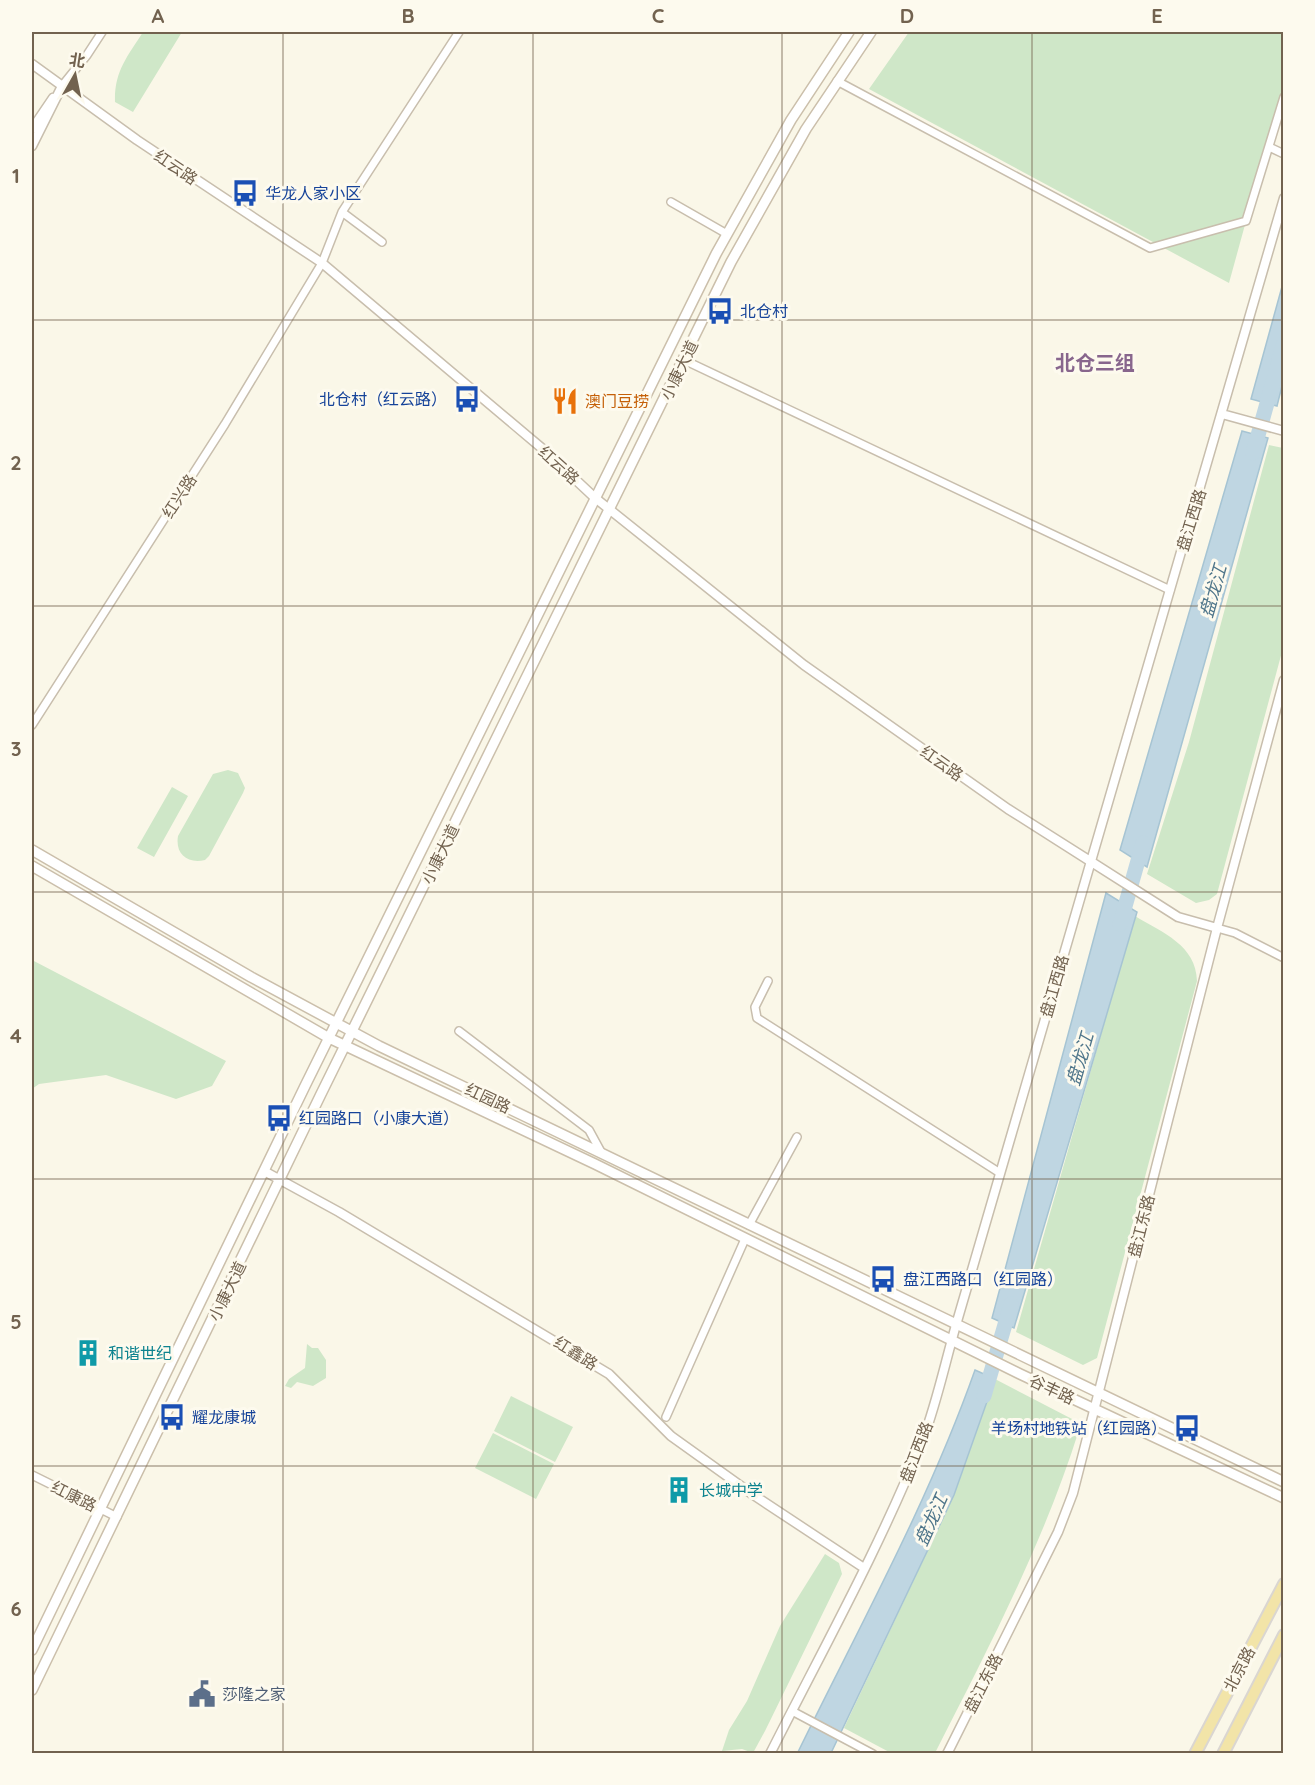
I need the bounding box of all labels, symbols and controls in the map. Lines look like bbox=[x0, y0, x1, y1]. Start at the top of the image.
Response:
text: A bbox=[152, 3, 165, 28]
text: B bbox=[401, 3, 415, 28]
text: C bbox=[652, 3, 665, 28]
text: D bbox=[900, 3, 914, 28]
text: E bbox=[1151, 3, 1163, 28]
north arrow bbox=[45, 45, 105, 105]
text: 北 bbox=[68, 49, 87, 71]
street label: 红云路 bbox=[151, 145, 201, 189]
text: 1 bbox=[12, 163, 20, 188]
bus stop icon: 华龙人家小区 bbox=[230, 178, 260, 208]
place label: 华龙人家小区 bbox=[265, 183, 361, 203]
bus stop icon: 北仓村 bbox=[705, 296, 735, 326]
place label: 北仓村 bbox=[740, 301, 788, 321]
street label: 小康大道 bbox=[656, 337, 702, 403]
district label: 北仓三组 bbox=[1055, 350, 1135, 375]
bus stop icon: 北仓村（红云路） bbox=[452, 384, 482, 414]
restaurant icon: 澳门豆捞 bbox=[550, 386, 580, 416]
place label: 北仓村（红云路） bbox=[319, 389, 447, 409]
place label: 澳门豆捞 bbox=[585, 391, 649, 411]
street label: 红云路 bbox=[534, 442, 584, 488]
text: 2 bbox=[10, 450, 22, 475]
street label: 红兴路 bbox=[158, 470, 200, 522]
street label: 盘江西路 bbox=[1172, 486, 1210, 554]
water label: 盘龙江 bbox=[1195, 560, 1232, 620]
text: 3 bbox=[11, 736, 21, 761]
street label: 红云路 bbox=[917, 741, 967, 785]
street label: 小康大道 bbox=[417, 821, 463, 887]
street label: 盘江西路 bbox=[1036, 952, 1072, 1020]
text: 4 bbox=[10, 1023, 22, 1048]
water label: 盘龙江 bbox=[1062, 1028, 1099, 1088]
street label: 红园路 bbox=[462, 1079, 514, 1117]
bus stop icon: 红园路口（小康大道） bbox=[264, 1103, 294, 1133]
place label: 红园路口（小康大道） bbox=[299, 1108, 459, 1128]
street label: 盘江东路 bbox=[1124, 1193, 1158, 1259]
street label: 小康大道 bbox=[204, 1258, 250, 1324]
bus stop icon: 盘江西路口（红园路） bbox=[868, 1264, 898, 1294]
place label: 盘江西路口（红园路） bbox=[903, 1269, 1063, 1289]
text: 5 bbox=[10, 1309, 22, 1334]
street label: 红鑫路 bbox=[550, 1332, 602, 1374]
building icon: 和谐世纪 bbox=[73, 1338, 103, 1368]
place label: 和谐世纪 bbox=[108, 1343, 172, 1363]
street label: 谷丰路 bbox=[1026, 1370, 1078, 1408]
bus stop icon: 耀龙康城 bbox=[157, 1402, 187, 1432]
place label: 耀龙康城 bbox=[192, 1407, 256, 1427]
bus stop icon: 羊场村地铁站（红园路） bbox=[1172, 1413, 1202, 1443]
place label: 羊场村地铁站（红园路） bbox=[991, 1418, 1167, 1438]
street label: 盘江西路 bbox=[895, 1419, 937, 1485]
building icon: 长城中学 bbox=[664, 1475, 694, 1505]
street label: 红康路 bbox=[48, 1476, 100, 1516]
place label: 长城中学 bbox=[699, 1480, 763, 1500]
water label: 盘龙江 bbox=[910, 1489, 953, 1549]
text: 6 bbox=[10, 1596, 22, 1621]
street label: 北京路 bbox=[1219, 1643, 1259, 1695]
street label: 盘江东路 bbox=[960, 1650, 1006, 1716]
public building icon: 莎隆之家 bbox=[187, 1679, 217, 1709]
place label: 莎隆之家 bbox=[222, 1684, 286, 1704]

